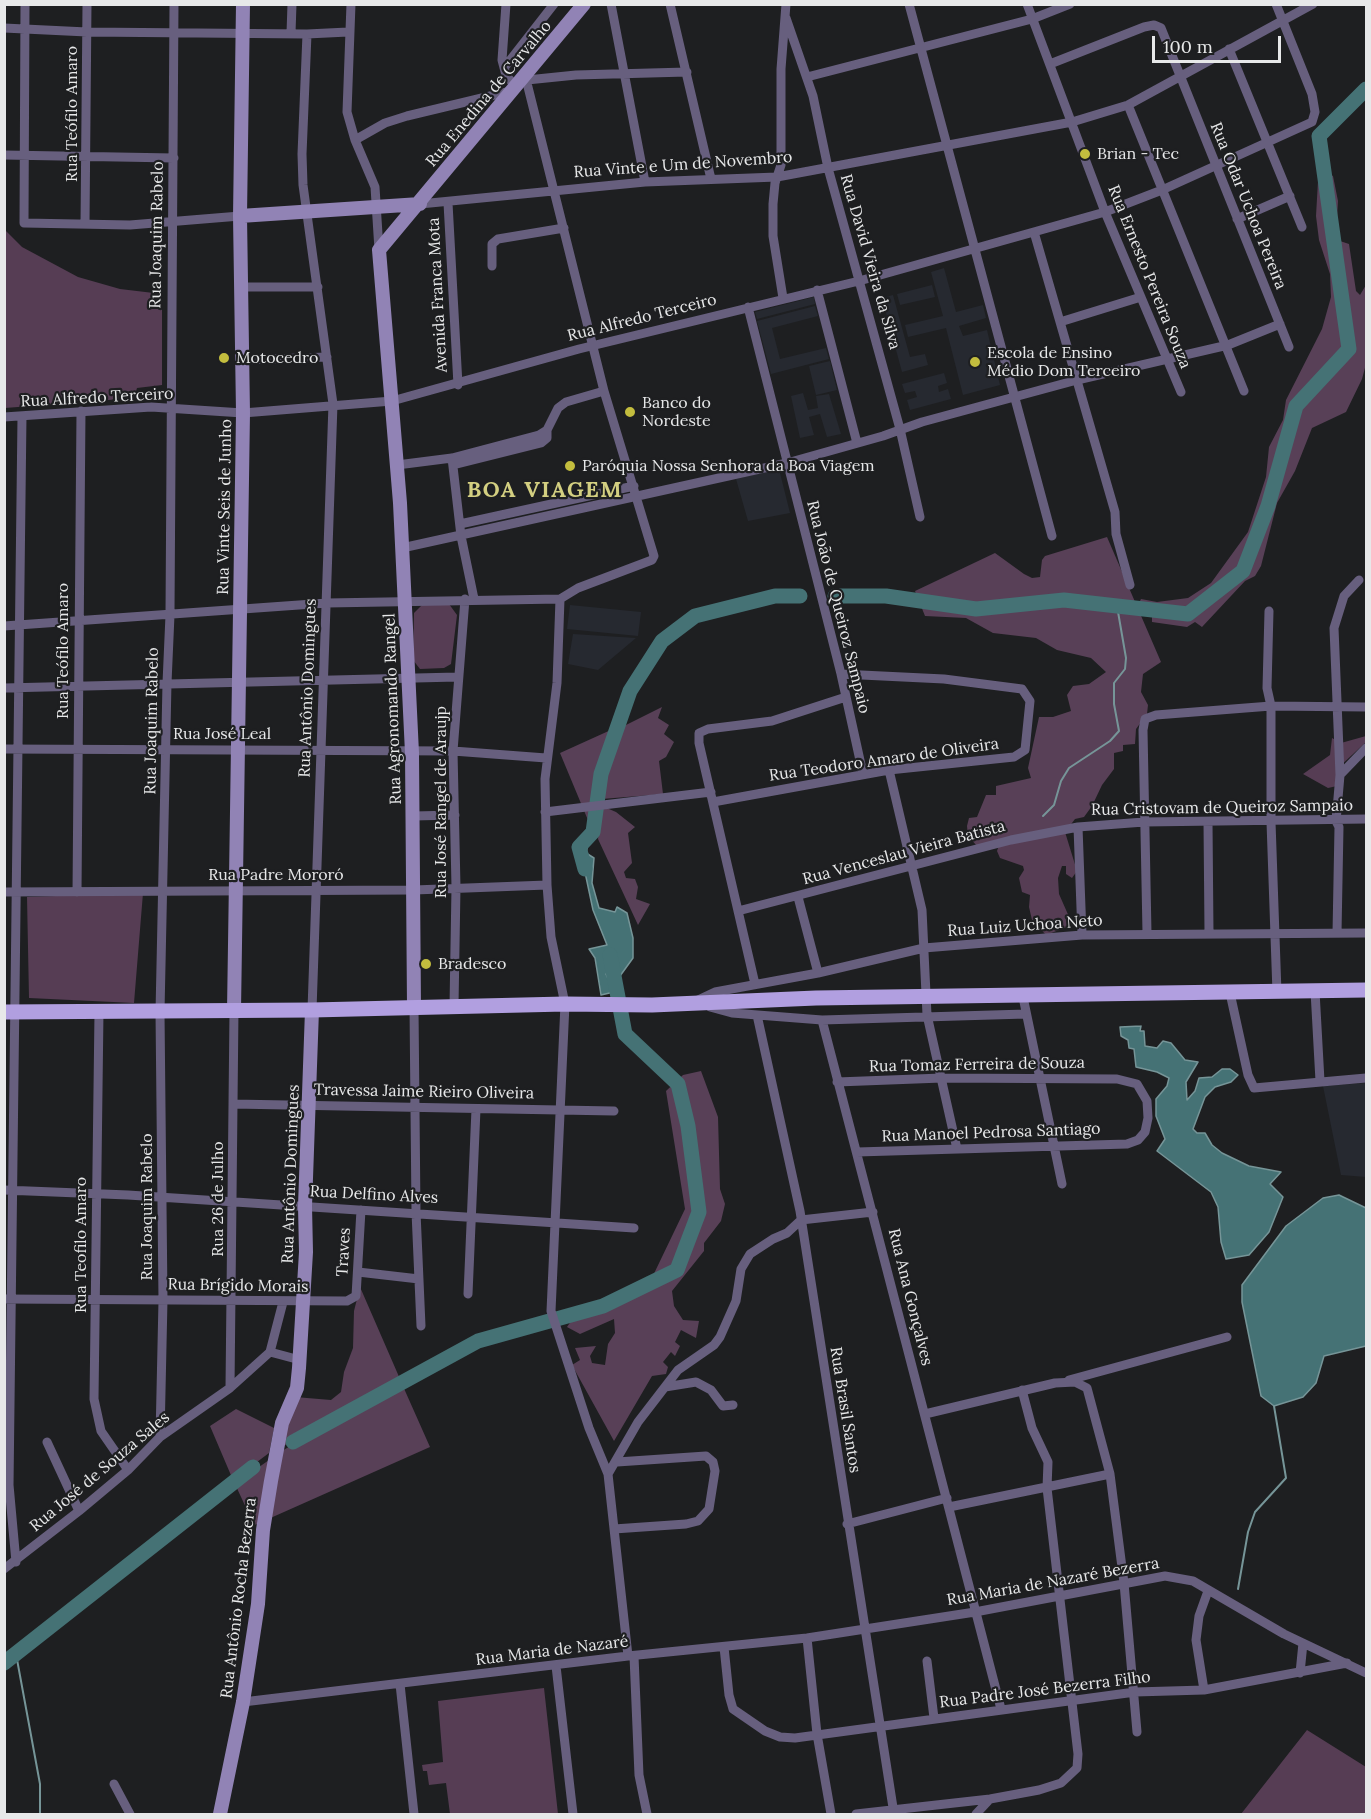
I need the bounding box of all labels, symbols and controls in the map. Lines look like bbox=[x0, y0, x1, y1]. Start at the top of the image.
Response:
street label: Rua Enedina de Carvalho bbox=[422, 17, 556, 171]
scale bar bbox=[1155, 24, 1284, 62]
text: 100 m bbox=[1163, 35, 1213, 58]
street label: Rua Teófilo Amaro bbox=[62, 46, 82, 182]
street label: Rua Odar Uchoa Pereira bbox=[1206, 120, 1290, 292]
place label: Brian - Tec bbox=[1097, 144, 1179, 164]
marker: Brian - Tec bbox=[1078, 147, 1092, 161]
street label: Rua Vinte e Um de Novembro bbox=[573, 148, 793, 182]
street label: Rua Joaquim Rabelo bbox=[146, 161, 168, 309]
street label: Rua David Vieira da Silva bbox=[836, 172, 904, 352]
street label: Rua Ernesto Pereira Souza bbox=[1103, 182, 1195, 372]
street label: Avenida Franca Mota bbox=[424, 217, 452, 373]
street label: Rua Alfredo Terceiro bbox=[565, 290, 719, 346]
place label: Escola de Ensino Médio Dom Terceiro bbox=[987, 343, 1140, 381]
place label: Motocedro bbox=[236, 348, 318, 368]
marker: Motocedro bbox=[217, 351, 231, 365]
marker: Escola de Ensino Médio Dom Terceiro bbox=[968, 355, 982, 369]
street label: Rua Alfredo Terceiro bbox=[20, 384, 174, 412]
place label: Banco do Nordeste bbox=[642, 393, 711, 431]
marker: Banco do Nordeste bbox=[623, 405, 637, 419]
street label: Rua Vinte Seis de Junho bbox=[214, 419, 236, 595]
place label: Paróquia Nossa Senhora da Boa Viagem bbox=[582, 456, 875, 476]
marker: Paróquia Nossa Senhora da Boa Viagem bbox=[563, 459, 577, 473]
district label: BOA VIAGEM bbox=[467, 478, 623, 504]
street label: Rua João de Queiroz Sampaio bbox=[802, 498, 874, 716]
street label: Rua Teófilo Amaro bbox=[53, 583, 73, 719]
street label: Rua Antônio Domingues bbox=[295, 598, 321, 778]
street label: Rua Agronomando Rangel bbox=[380, 613, 406, 805]
street label: Rua Joaquim Rabelo bbox=[141, 647, 163, 795]
street label: Rua José Rangel de Araujp bbox=[431, 706, 451, 898]
street label: Rua José Leal bbox=[173, 724, 271, 744]
street label: Rua Teodoro Amaro de Oliveira bbox=[768, 734, 1000, 786]
street label: Rua Cristovam de Queiroz Sampaio bbox=[1091, 796, 1353, 820]
street label: Rua Venceslau Vieira Batista bbox=[801, 817, 1007, 889]
street label: Rua Padre Mororó bbox=[208, 865, 344, 885]
street label: Rua Luiz Uchoa Neto bbox=[947, 911, 1103, 941]
place label: Bradesco bbox=[438, 954, 506, 974]
marker: Bradesco bbox=[419, 957, 433, 971]
street label: Rua Tomaz Ferreira de Souza bbox=[869, 1054, 1085, 1076]
street label: Travessa Jaime Rieiro Oliveira bbox=[314, 1080, 534, 1104]
street label: Rua Antônio Domingues bbox=[278, 1084, 304, 1264]
street label: Rua Manoel Pedrosa Santiago bbox=[881, 1120, 1101, 1146]
street label: Rua Joaquim Rabelo bbox=[137, 1133, 157, 1281]
street label: Rua 26 de Julho bbox=[208, 1141, 228, 1257]
street label: Rua Teofilo Amaro bbox=[71, 1177, 91, 1313]
street label: Rua Delfino Alves bbox=[309, 1182, 439, 1208]
street label: Rua Ana Gonçalves bbox=[884, 1226, 936, 1368]
street label: Traves bbox=[333, 1227, 355, 1277]
street label: Rua Brígido Morais bbox=[167, 1275, 309, 1297]
street label: Rua Brasil Santos bbox=[826, 1346, 864, 1474]
street label: Rua José de Souza Sales bbox=[26, 1408, 174, 1536]
street label: Rua Antônio Rocha Bezerra bbox=[217, 1496, 261, 1700]
street label: Rua Maria de Nazaré Bezerra bbox=[945, 1554, 1161, 1610]
street label: Rua Maria de Nazaré bbox=[475, 1632, 629, 1670]
street label: Rua Padre José Bezerra Filho bbox=[938, 1668, 1152, 1712]

